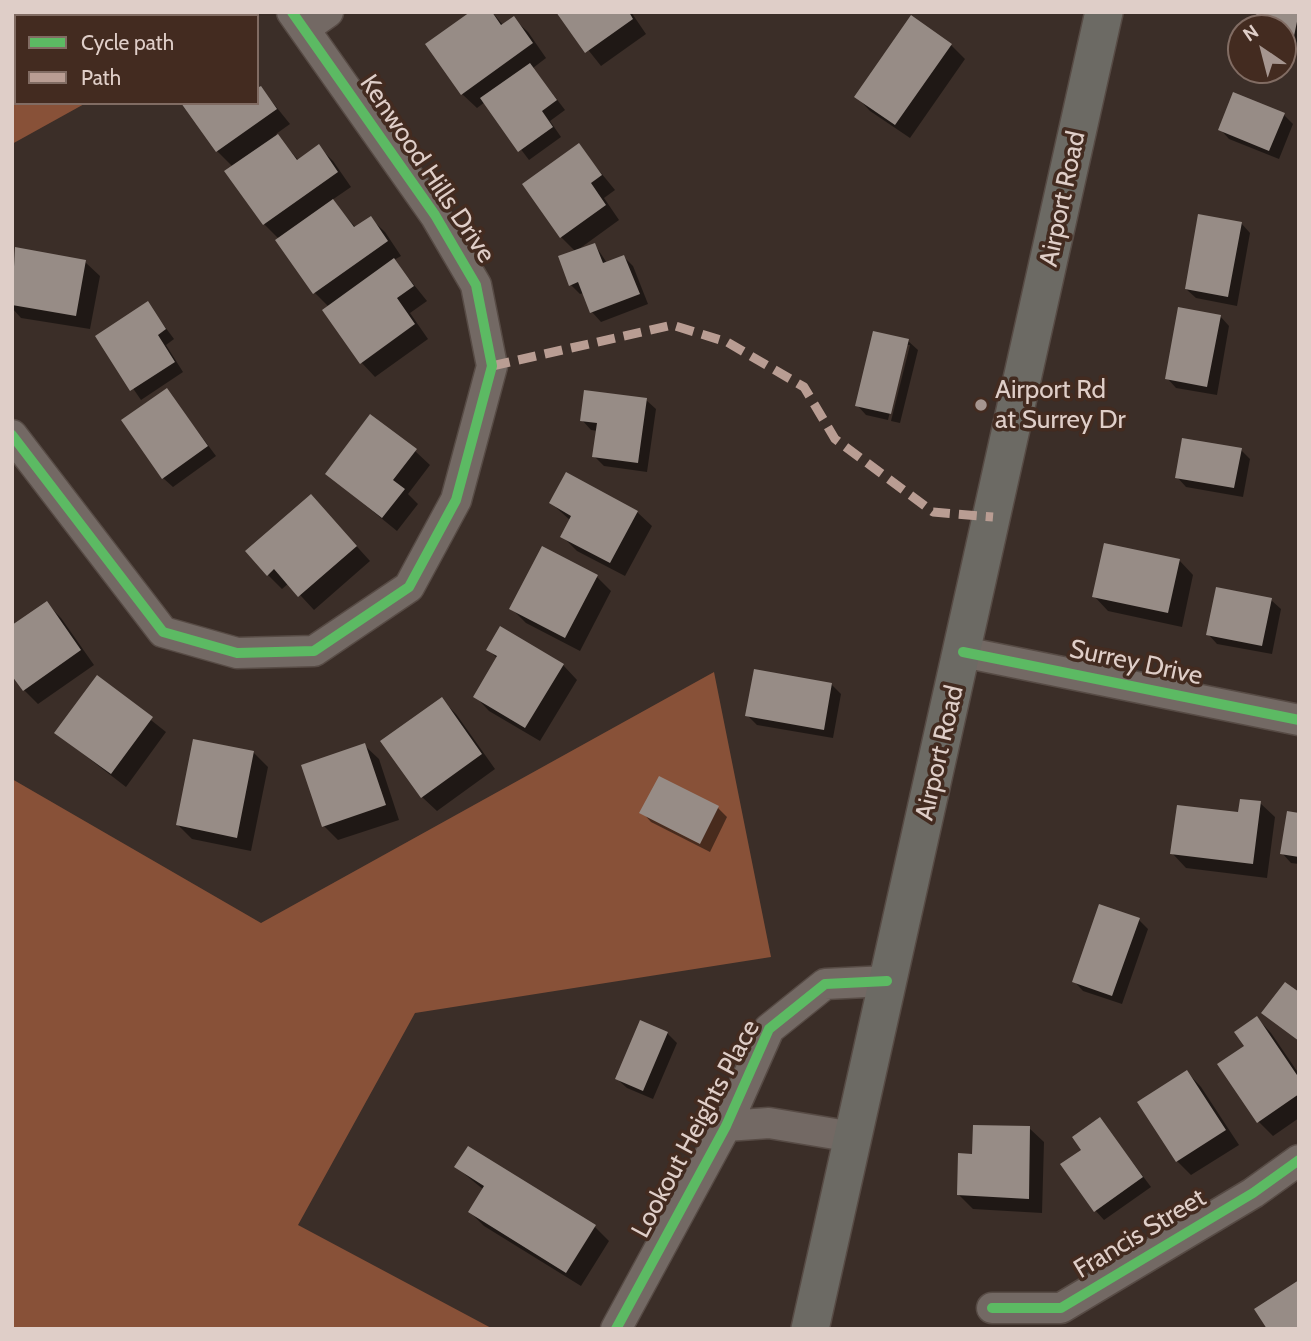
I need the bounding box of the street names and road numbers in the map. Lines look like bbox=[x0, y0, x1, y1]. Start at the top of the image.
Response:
street label: Kenwood Hills Drive bbox=[353, 69, 501, 269]
street label: Airport Road bbox=[1033, 128, 1093, 270]
street label: Surrey Drive bbox=[1067, 634, 1205, 692]
street label: Airport Road bbox=[909, 682, 971, 824]
street label: Lookout Heights Place bbox=[625, 1015, 767, 1243]
street label: Francis Street bbox=[1068, 1182, 1212, 1286]

